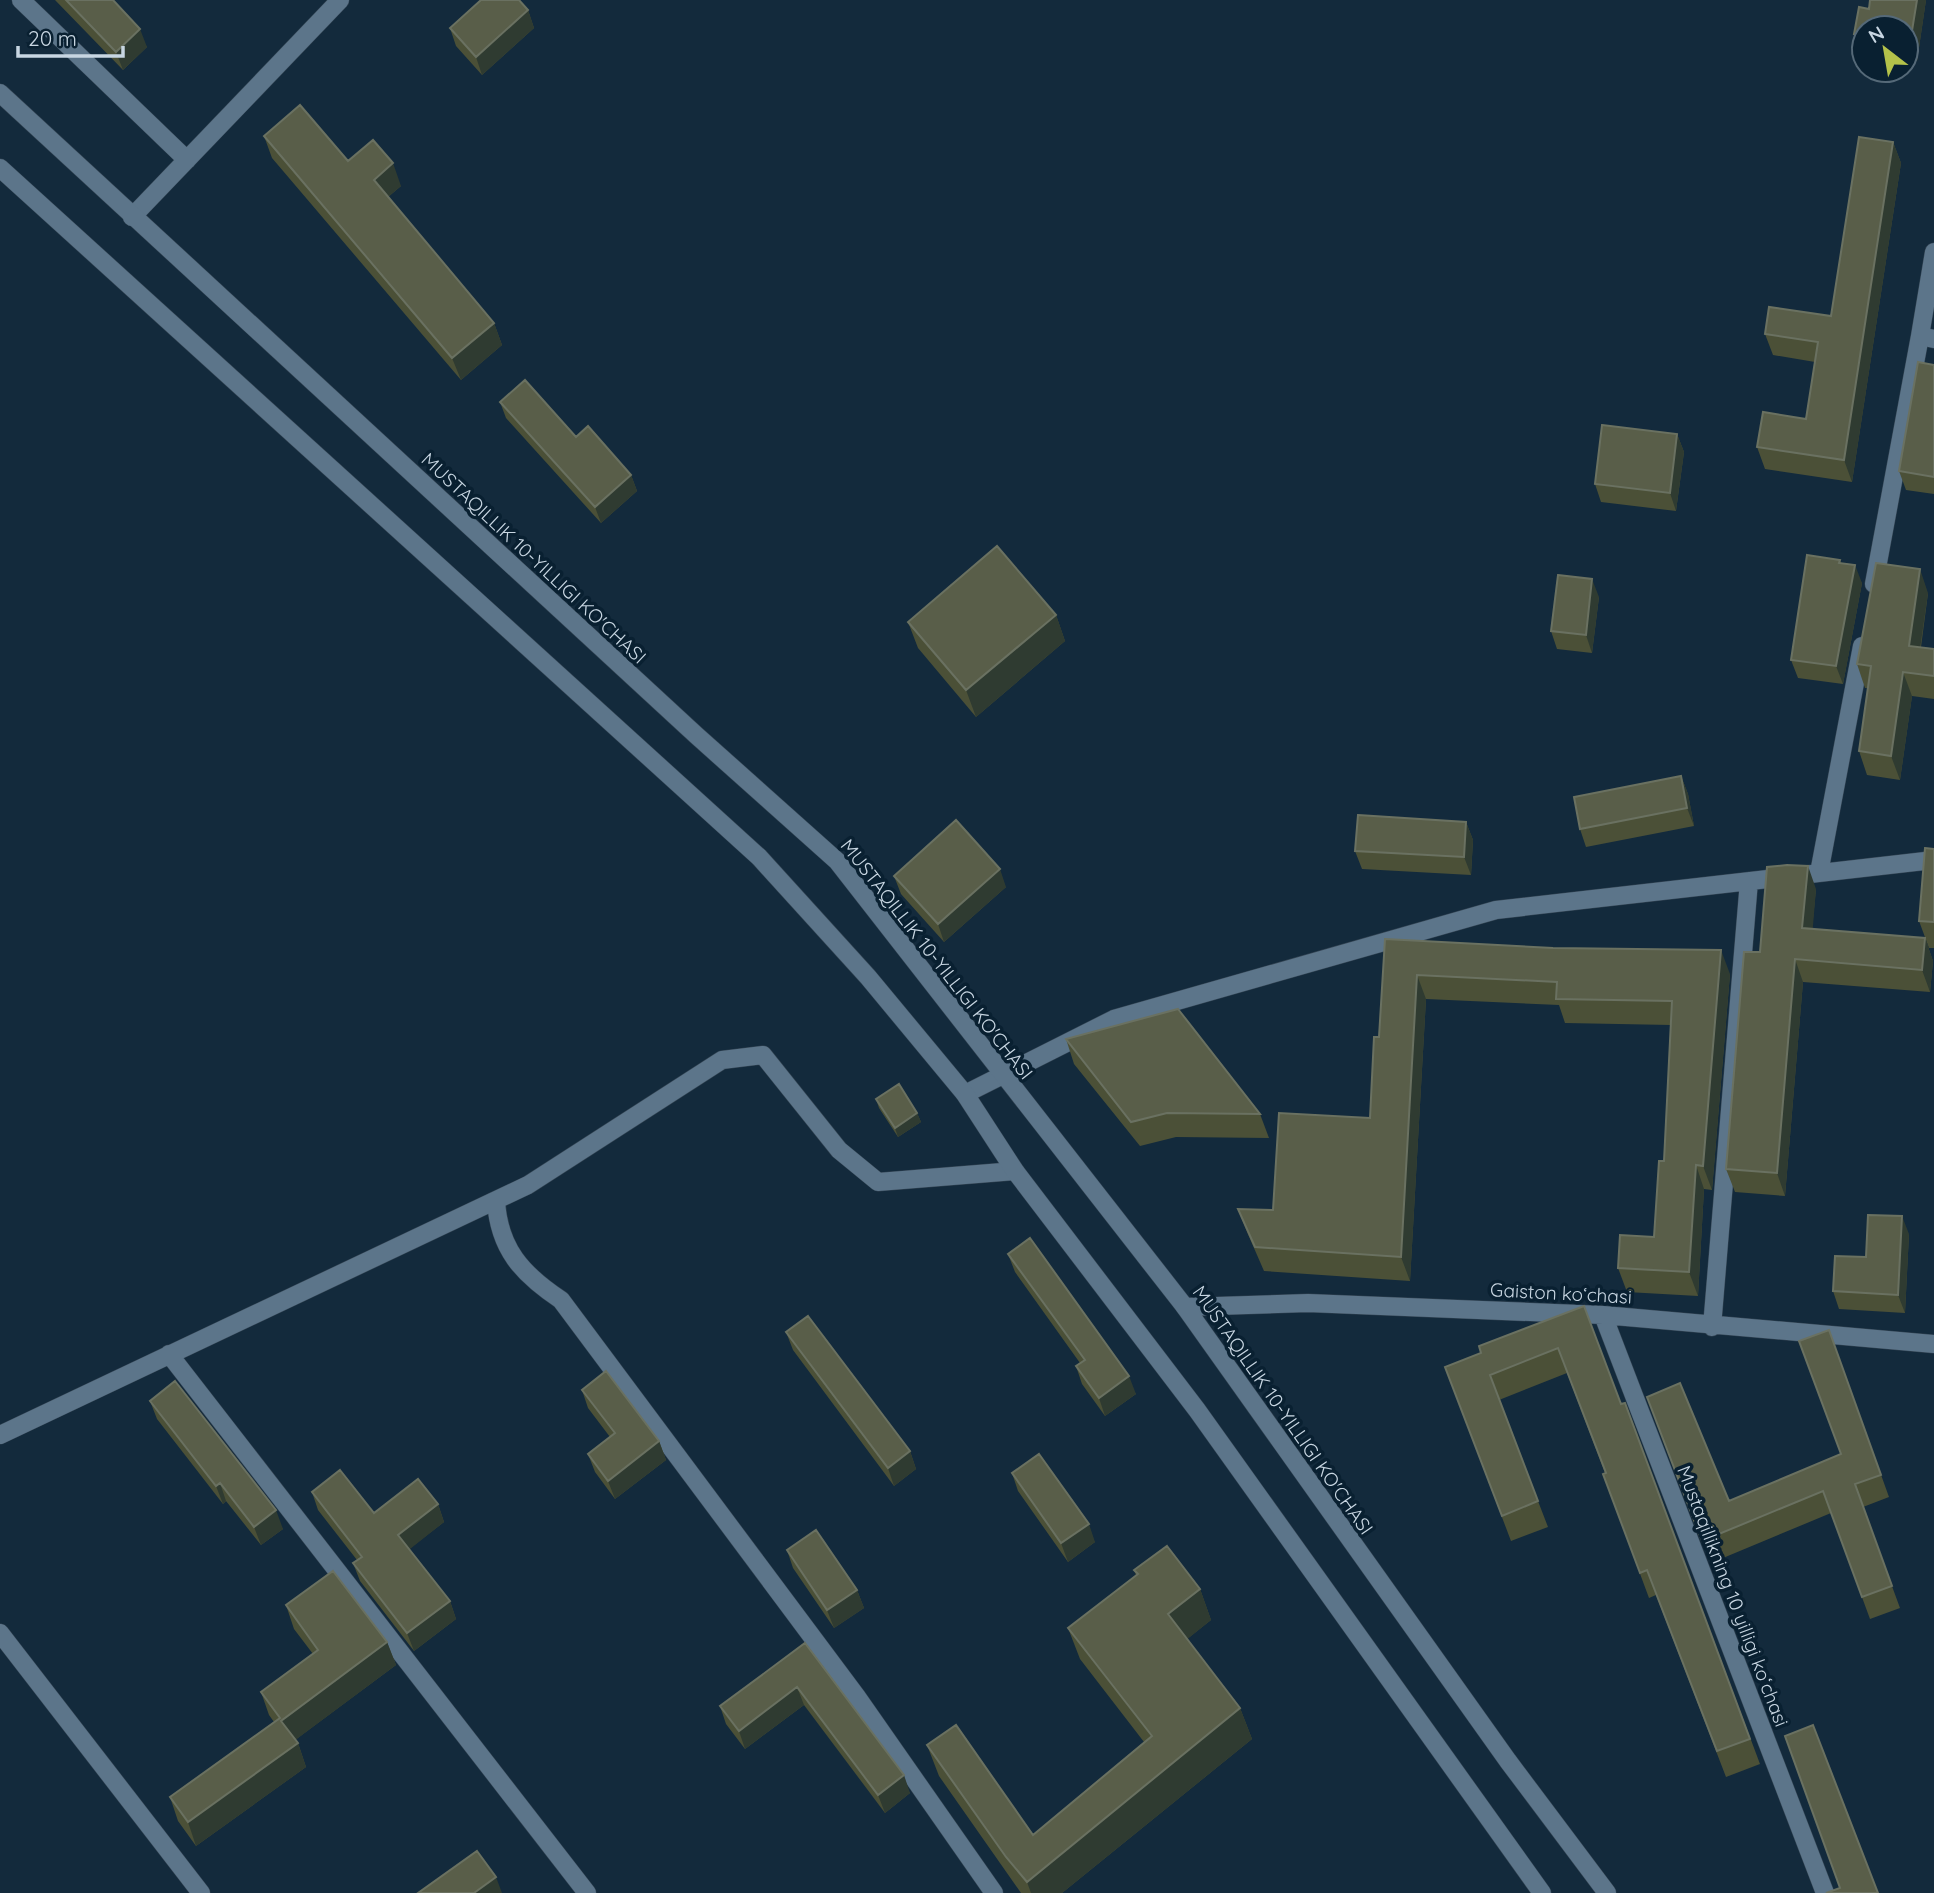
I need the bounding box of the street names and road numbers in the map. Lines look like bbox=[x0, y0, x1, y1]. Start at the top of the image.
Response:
street label: MUSTAQILLIK 10-YILLIGI KO'CHASI bbox=[417, 447, 651, 669]
street label: MUSTAQILLIK 10-YILLIGI KO'CHASI bbox=[836, 834, 1038, 1084]
street label: Gaiston koʻchasi bbox=[1489, 1277, 1633, 1309]
street label: MUSTAQILLIK 10-YILLIGI KO'CHASI bbox=[1188, 1281, 1378, 1539]
street label: Mustaqillikning 10 yilligi koʻchasi bbox=[1672, 1462, 1794, 1730]

